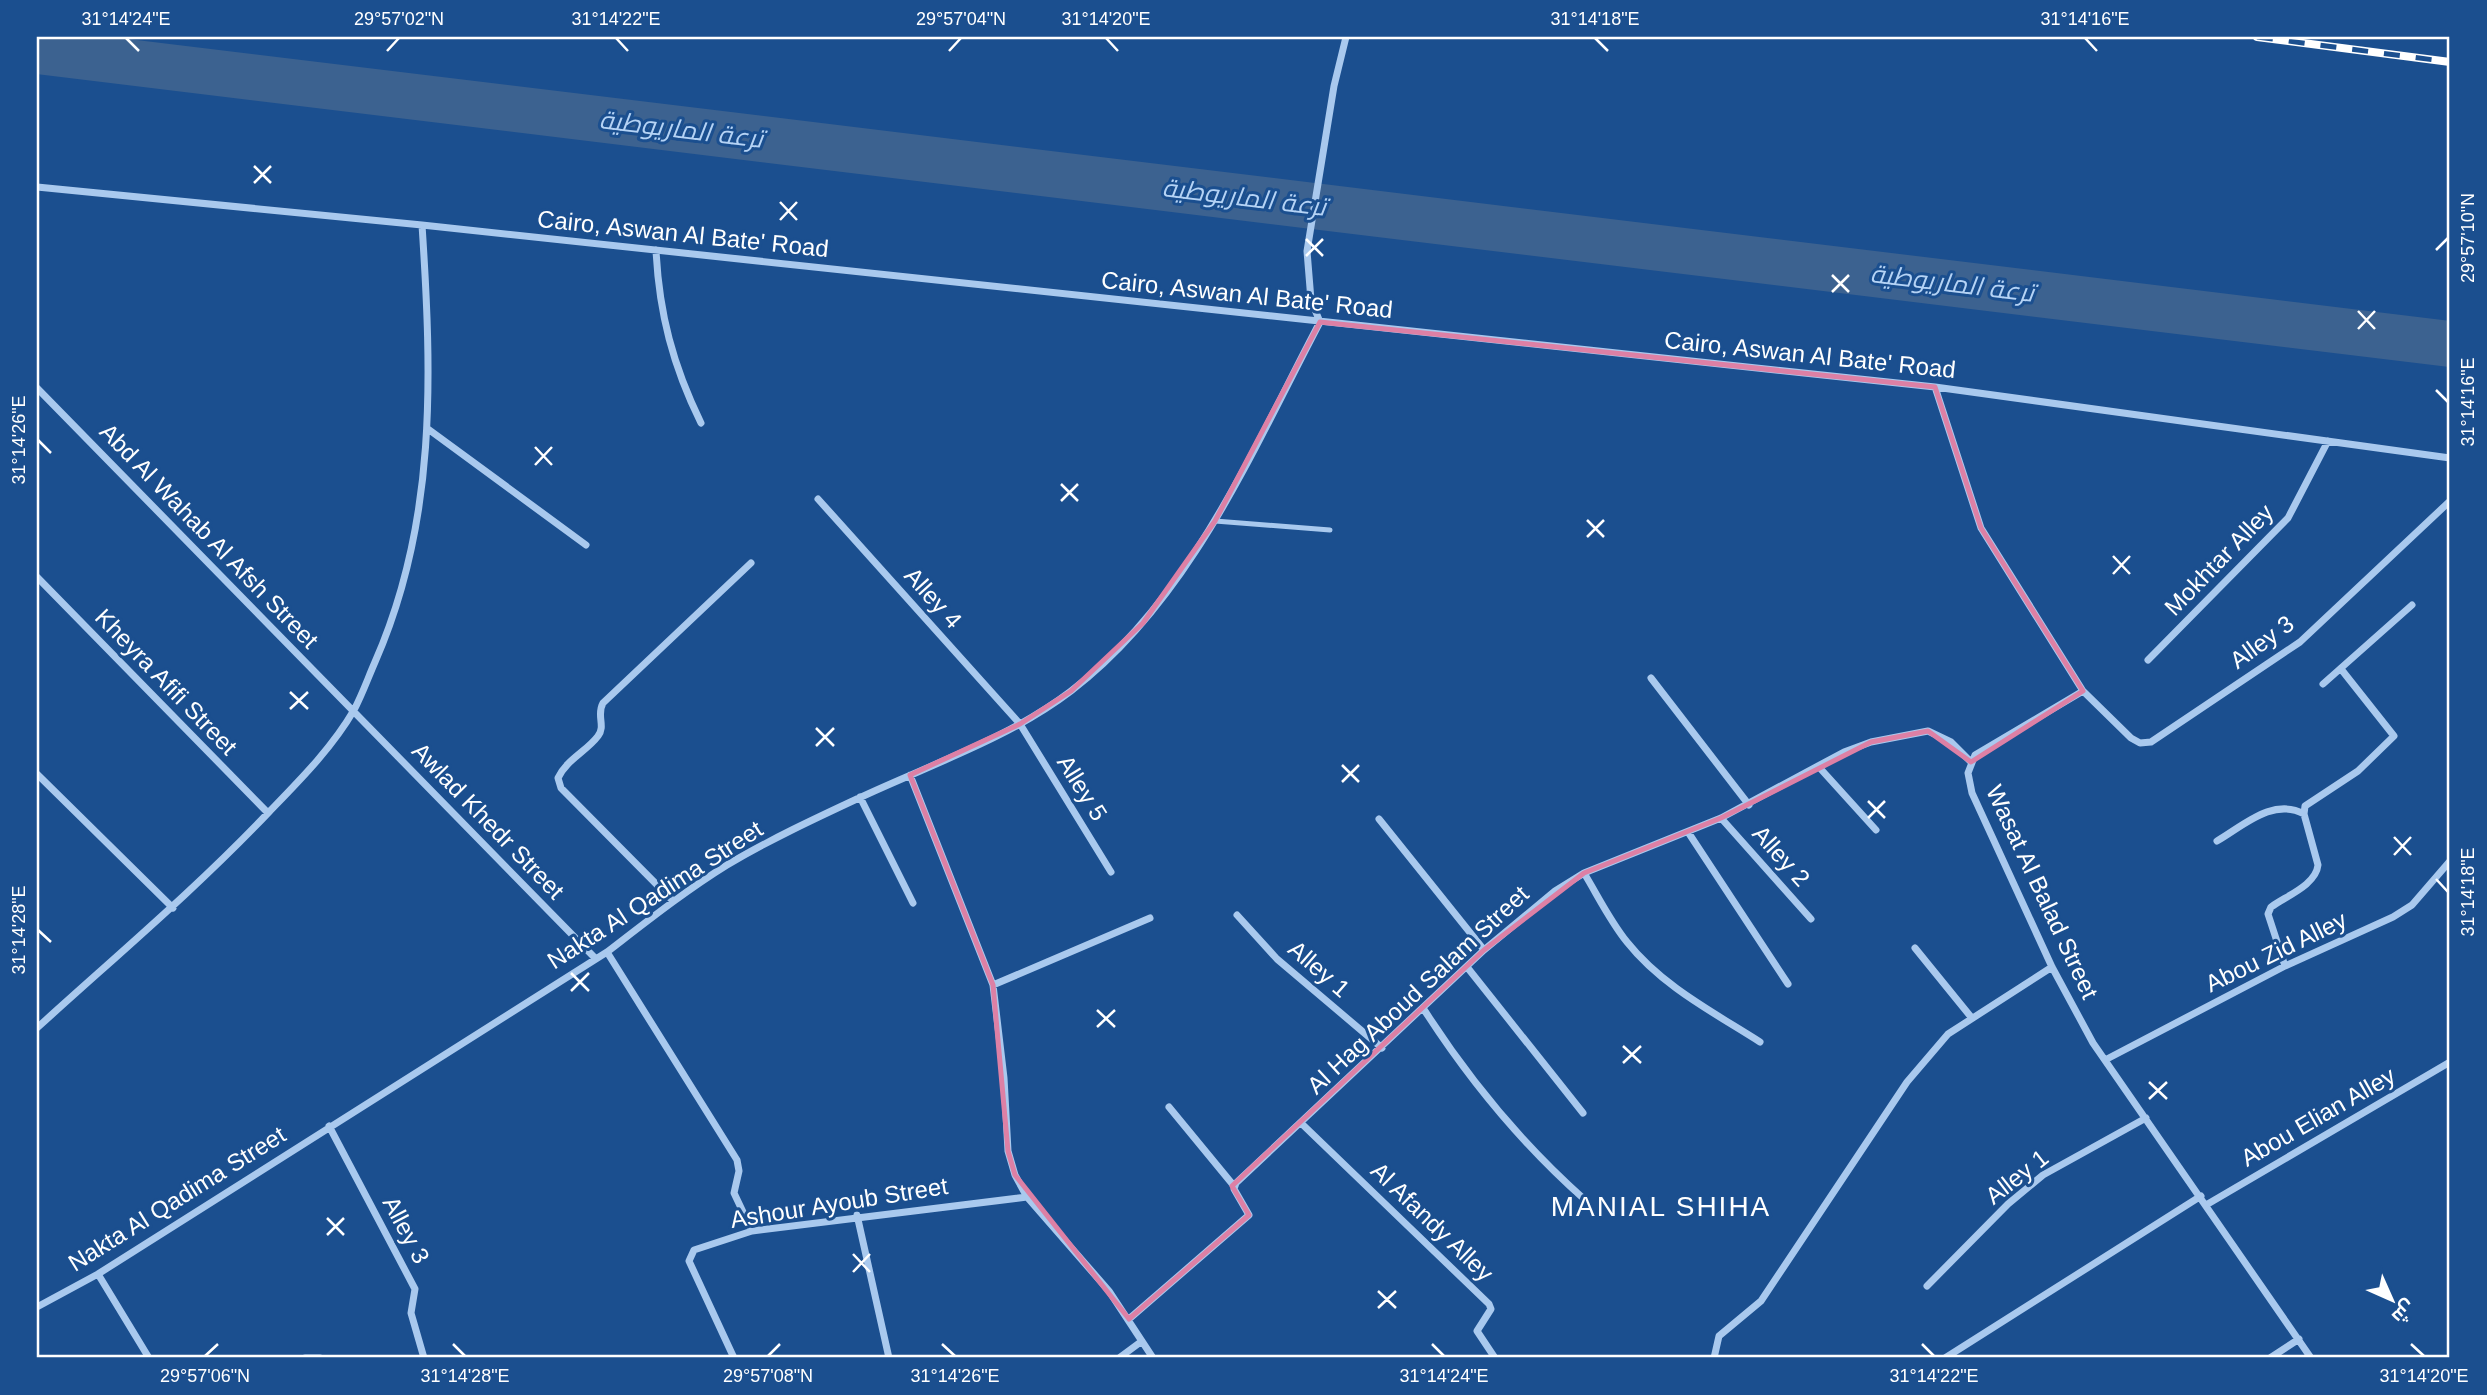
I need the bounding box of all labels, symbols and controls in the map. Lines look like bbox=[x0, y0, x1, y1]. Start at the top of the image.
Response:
text: 31°14'24"E bbox=[81, 9, 171, 29]
text: 29°57'02"N bbox=[354, 9, 444, 29]
text: 31°14'22"E bbox=[571, 9, 661, 29]
text: 29°57'04"N bbox=[916, 9, 1006, 29]
text: 31°14'20"E bbox=[1061, 9, 1151, 29]
text: 31°14'18"E bbox=[1550, 9, 1640, 29]
text: 31°14'16"E bbox=[2040, 9, 2130, 29]
water label: ترعة الماريوطية bbox=[597, 104, 770, 155]
water label: ترعة الماريوطية bbox=[1160, 172, 1333, 223]
text: 29°57'10"N bbox=[2458, 193, 2478, 283]
street label: Cairo, Aswan Al Bate' Road bbox=[536, 205, 830, 262]
water label: ترعة الماريوطية bbox=[1868, 258, 2041, 309]
street label: Cairo, Aswan Al Bate' Road bbox=[1100, 266, 1394, 323]
street label: Cairo, Aswan Al Bate' Road bbox=[1663, 326, 1957, 383]
text: 31°14'16"E bbox=[2458, 357, 2478, 447]
text: 31°14'26"E bbox=[9, 395, 29, 485]
street label: Abd Al Wahab Al Afsh Street bbox=[95, 418, 324, 654]
street label: Mokhtar Alley bbox=[2159, 498, 2278, 621]
street label: Alley 4 bbox=[899, 562, 968, 633]
street label: Kheyra Afifi Street bbox=[90, 603, 243, 760]
street label: Alley 3 bbox=[2225, 609, 2299, 674]
street label: Awlad Khedr Street bbox=[407, 737, 570, 904]
street label: Alley 5 bbox=[1052, 750, 1113, 825]
street label: Wasat Al Balad Street bbox=[1981, 781, 2104, 1003]
street label: Nakta Al Qadima Street bbox=[542, 815, 768, 974]
street label: Alley 2 bbox=[1747, 820, 1816, 891]
text: 31°14'18"E bbox=[2458, 847, 2478, 937]
street label: Al Hag Aboud Salam Street bbox=[1302, 880, 1534, 1099]
text: 31°14'28"E bbox=[9, 885, 29, 975]
street label: Abou Zid Alley bbox=[2201, 906, 2351, 997]
street label: Alley 1 bbox=[1283, 935, 1355, 1002]
street label: Abou Elian Alley bbox=[2236, 1062, 2400, 1172]
street label: Nakta Al Qadima Street bbox=[63, 1121, 291, 1276]
street label: Alley 1 bbox=[1980, 1144, 2053, 1209]
street label: Al Afandy Alley bbox=[1366, 1157, 1499, 1286]
street label: Ashour Ayoub Street bbox=[728, 1172, 950, 1233]
district label: MANIAL SHIHA bbox=[1551, 1191, 1771, 1222]
street label: Alley 3 bbox=[378, 1192, 435, 1268]
north arrow bbox=[2358, 1266, 2428, 1336]
text: ش bbox=[2387, 1295, 2420, 1328]
text: 29°57'06"N bbox=[160, 1366, 250, 1386]
text: 31°14'28"E bbox=[420, 1366, 510, 1386]
text: 29°57'08"N bbox=[723, 1366, 813, 1386]
text: 31°14'26"E bbox=[910, 1366, 1000, 1386]
text: 31°14'24"E bbox=[1399, 1366, 1489, 1386]
text: 31°14'22"E bbox=[1889, 1366, 1979, 1386]
text: 31°14'20"E bbox=[2379, 1366, 2469, 1386]

